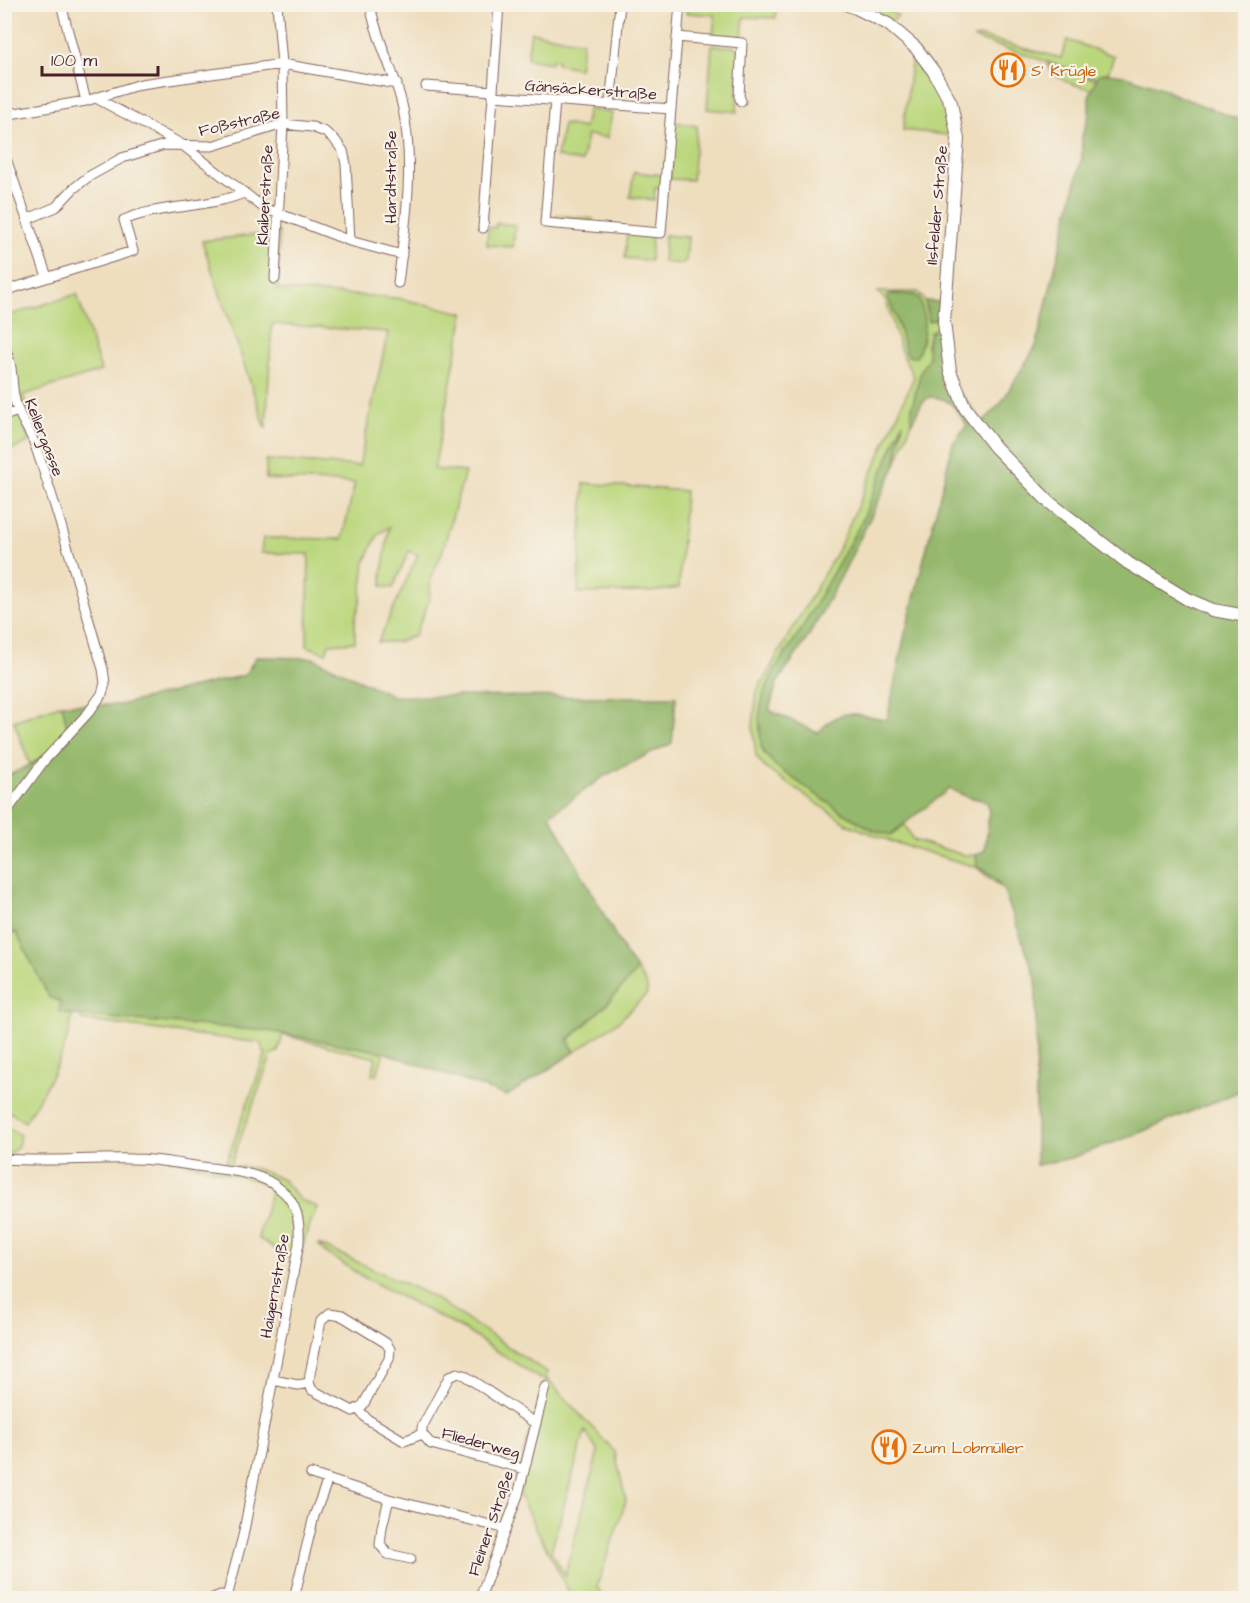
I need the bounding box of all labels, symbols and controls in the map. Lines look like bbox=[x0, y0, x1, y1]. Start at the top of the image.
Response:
scale bar bbox=[42, 39, 158, 77]
text: 100 m bbox=[51, 48, 97, 73]
restaurant icon: S' Krügle bbox=[990, 52, 1026, 88]
place label: S' Krügle bbox=[1031, 60, 1097, 83]
street label: Gänsäckerstraße bbox=[524, 74, 658, 106]
street label: Foßstraße bbox=[196, 102, 282, 142]
street label: Hardtstraße bbox=[380, 130, 402, 223]
street label: Klaiberstraße bbox=[251, 144, 279, 246]
street label: Ilsfelder Straße bbox=[921, 144, 953, 266]
street label: Kellergasse bbox=[18, 395, 69, 480]
street label: Haigernstraße bbox=[255, 1232, 296, 1340]
street label: Fliederweg bbox=[439, 1422, 522, 1465]
restaurant icon: Zum Lobmüller bbox=[871, 1429, 907, 1465]
place label: Zum Lobmüller bbox=[912, 1437, 1024, 1459]
street label: Fleiner Straße bbox=[463, 1467, 519, 1579]

